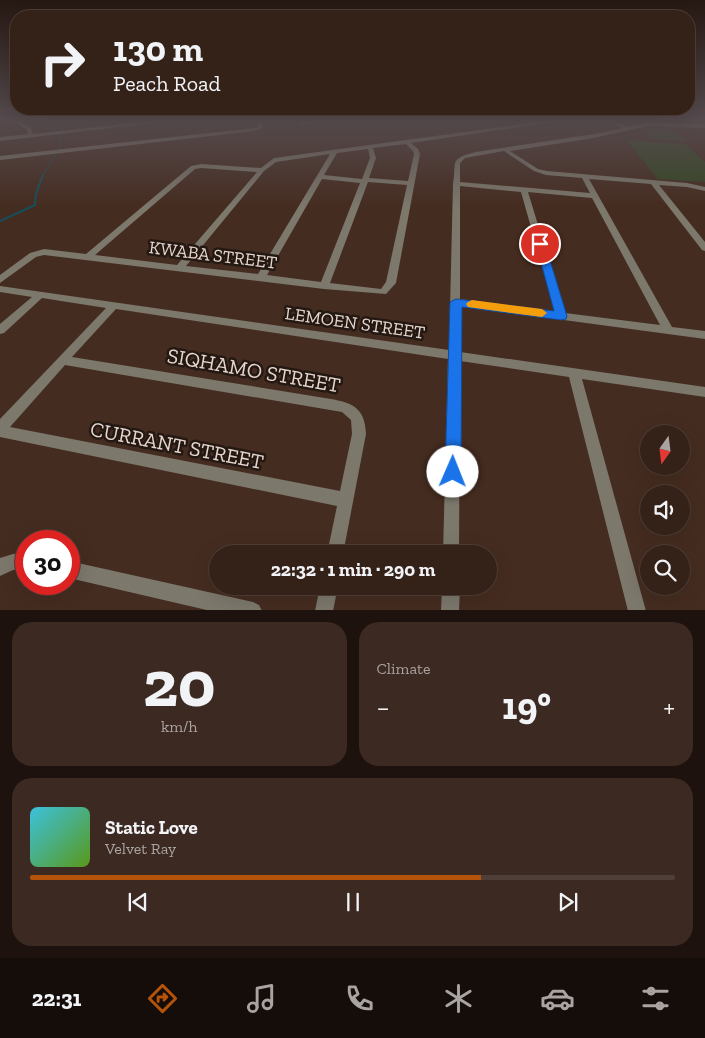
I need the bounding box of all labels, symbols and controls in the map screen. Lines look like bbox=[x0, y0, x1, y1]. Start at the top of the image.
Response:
text: 130 m bbox=[113, 28, 203, 70]
icon: right bbox=[30, 30, 95, 95]
text: Peach Road bbox=[113, 70, 221, 97]
pin bbox=[519, 223, 561, 265]
icon: arrive bbox=[526, 230, 554, 258]
street label: KWABA STREET bbox=[148, 236, 278, 274]
street label: LEMOEN STREET bbox=[284, 302, 426, 344]
street label: SIQHAMO STREET bbox=[165, 342, 343, 398]
street label: CURRANT STREET bbox=[88, 416, 266, 474]
north arrow bbox=[640, 425, 690, 475]
map controls bbox=[640, 425, 690, 595]
position arrow bbox=[426, 445, 478, 497]
button: sound bbox=[640, 485, 690, 535]
speed limit sign: 30 bbox=[15, 530, 80, 595]
button: search bbox=[640, 545, 690, 595]
text: 22:32 · 1 min · 290 m bbox=[271, 558, 435, 581]
text: 20 bbox=[143, 645, 215, 723]
text: Climate bbox=[377, 659, 431, 678]
text: 19° bbox=[502, 683, 551, 729]
text: − bbox=[377, 691, 390, 724]
text: + bbox=[663, 691, 675, 724]
text: km/h bbox=[161, 717, 198, 736]
text: Static Love bbox=[105, 816, 198, 839]
text: Velvet Ray bbox=[105, 839, 176, 858]
icon: previous bbox=[124, 888, 152, 916]
icon: pause bbox=[339, 888, 367, 916]
icon: next bbox=[554, 888, 582, 916]
icon: directions bbox=[145, 981, 180, 1016]
icon: music bbox=[244, 981, 279, 1016]
icon: phone bbox=[342, 981, 377, 1016]
icon: climate bbox=[441, 981, 476, 1016]
icon: car bbox=[540, 981, 575, 1016]
icon: filters bbox=[638, 981, 673, 1016]
text: 22:31 bbox=[32, 985, 82, 1012]

